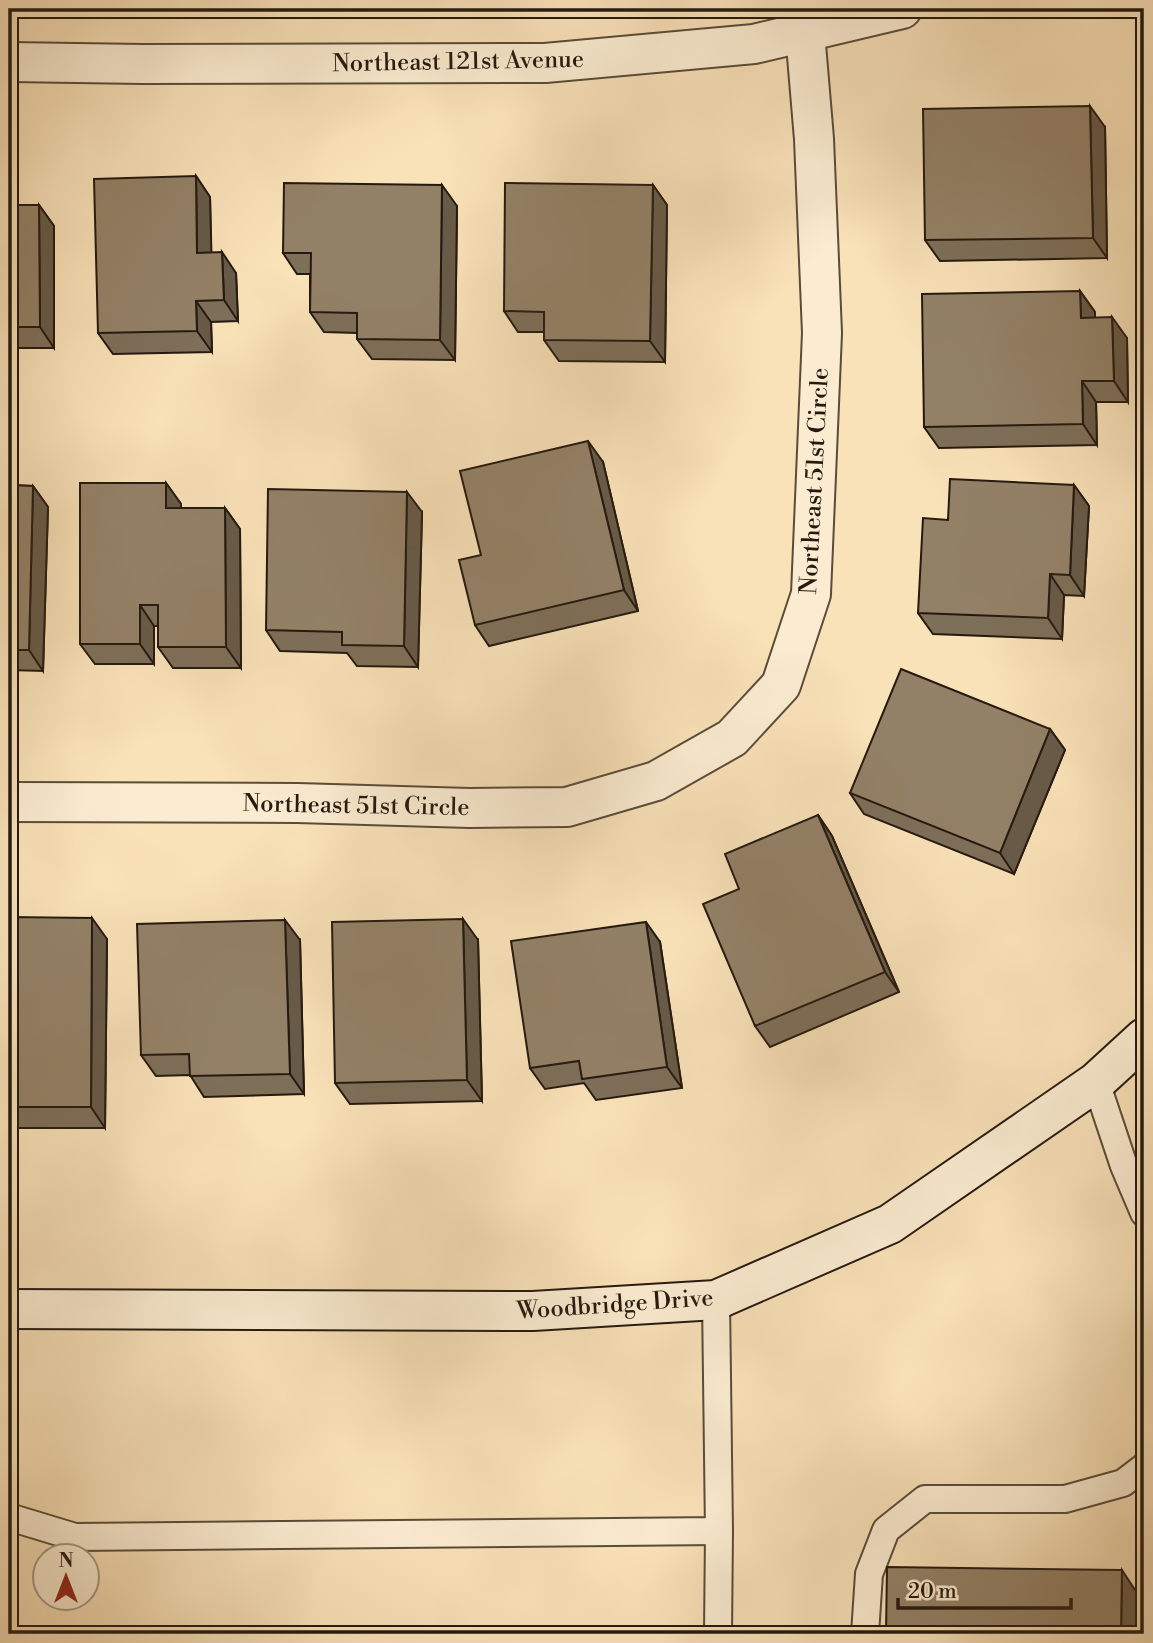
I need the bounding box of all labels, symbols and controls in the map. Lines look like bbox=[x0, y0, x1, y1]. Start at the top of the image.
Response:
street label: Northeast 121st Avenue bbox=[332, 45, 584, 79]
street label: Northeast 51st Circle bbox=[794, 367, 836, 595]
street label: Northeast 51st Circle bbox=[242, 789, 470, 823]
street label: Woodbridge Drive bbox=[515, 1283, 714, 1327]
north arrow bbox=[32, 1542, 102, 1612]
text: N bbox=[58, 1549, 74, 1573]
scale bar bbox=[898, 1566, 1071, 1610]
text: 20 m bbox=[908, 1579, 957, 1605]

